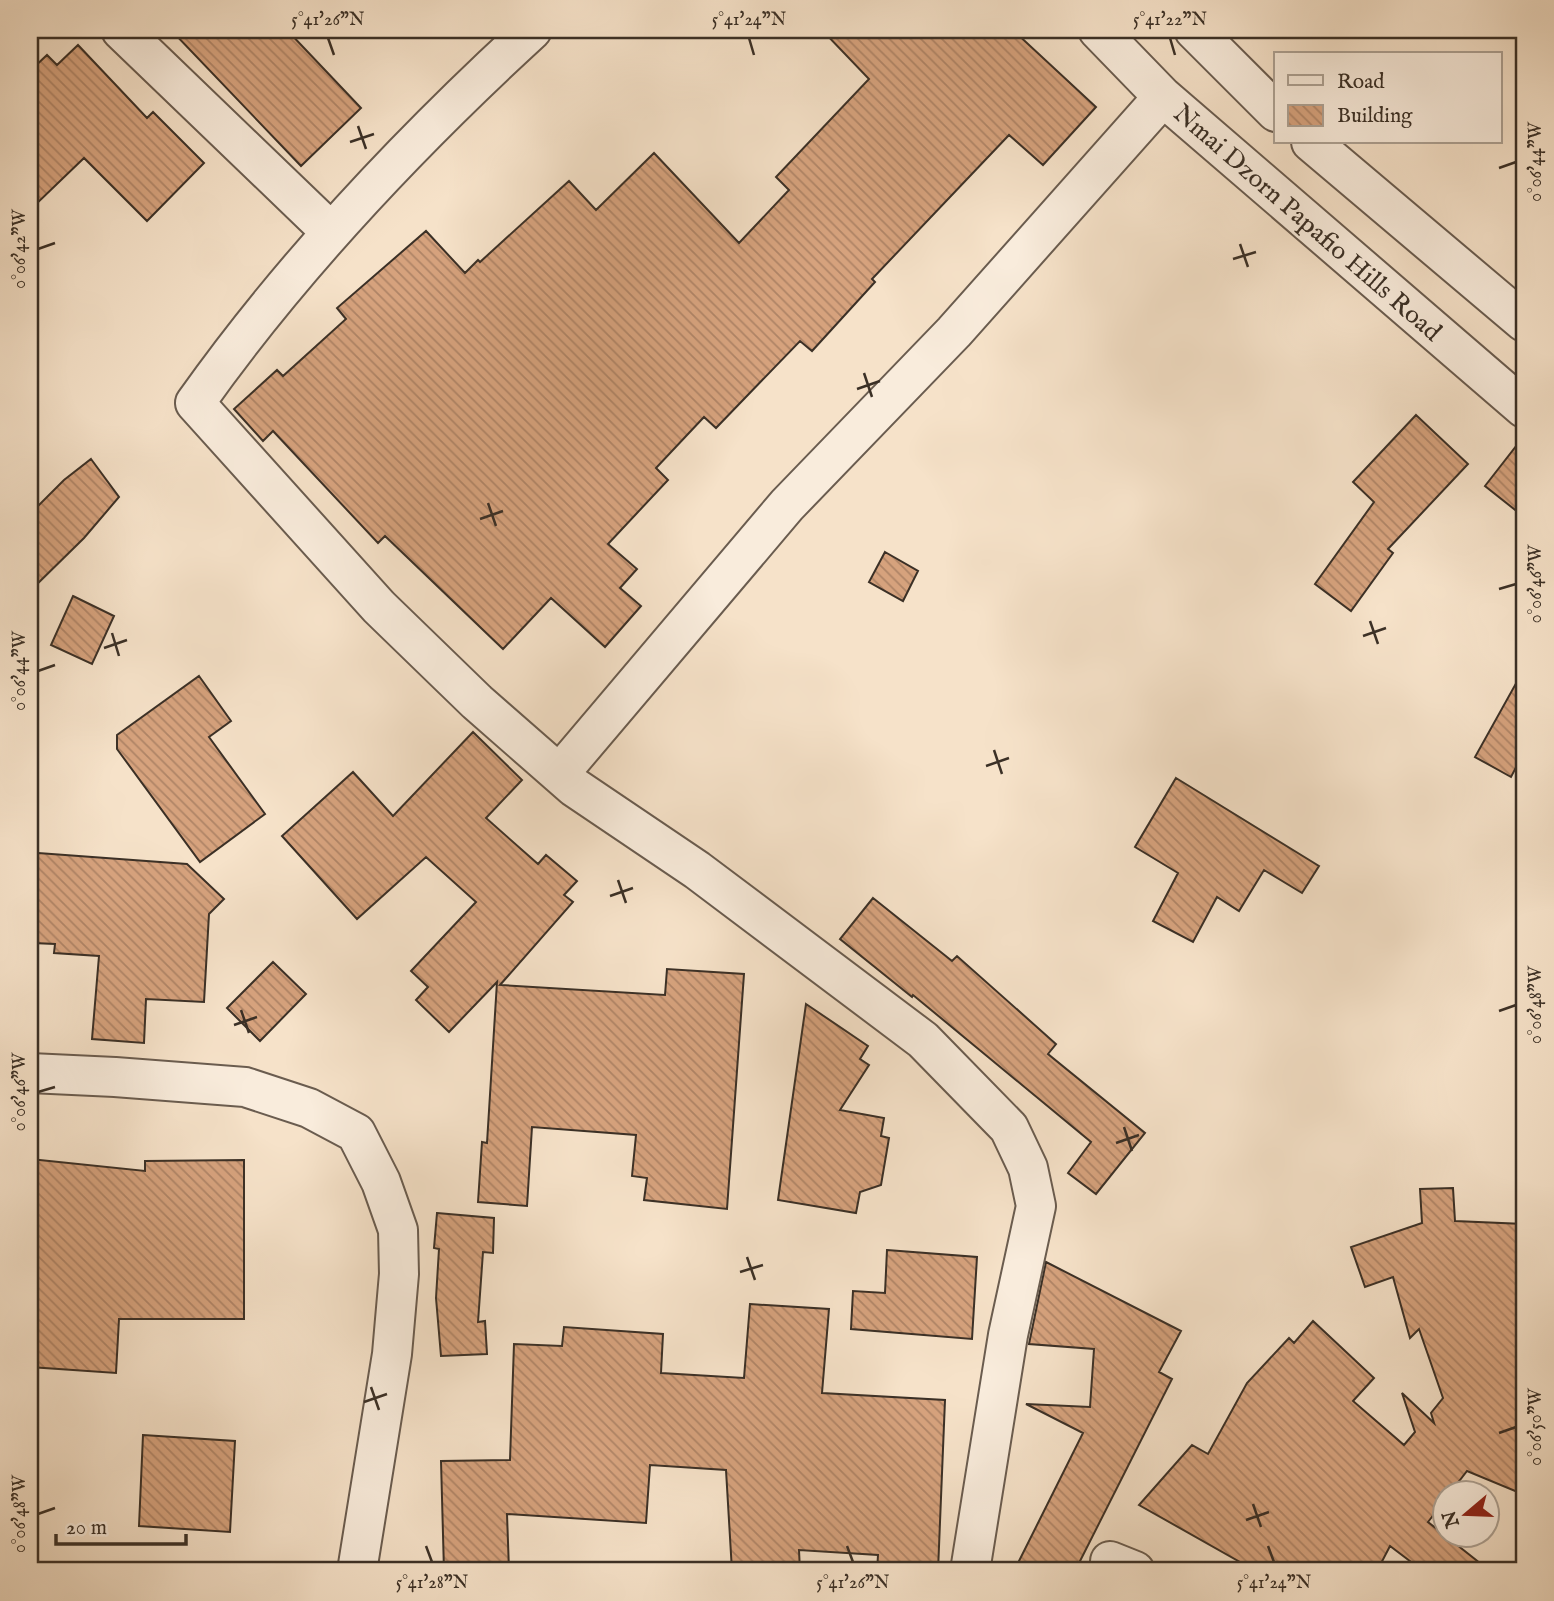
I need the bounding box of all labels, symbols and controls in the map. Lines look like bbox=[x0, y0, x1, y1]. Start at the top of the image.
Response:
text: 5°41'26"N bbox=[291, 9, 365, 32]
text: 5°41'24"N bbox=[712, 9, 787, 32]
text: 5°41'22"N bbox=[1133, 9, 1207, 32]
legend bbox=[1274, 52, 1502, 144]
text: Road bbox=[1337, 69, 1385, 96]
street label: Nmai Dzorn Papafio Hills Road bbox=[1166, 97, 1448, 349]
text: Building bbox=[1337, 103, 1413, 130]
text: 0°06'44"W bbox=[1525, 121, 1548, 202]
text: 0°06'42"W bbox=[9, 209, 32, 289]
text: 0°06'46"W bbox=[1525, 544, 1548, 623]
text: 0°06'44"W bbox=[9, 630, 32, 711]
text: 0°06'48"W bbox=[1525, 965, 1548, 1044]
text: 0°06'46"W bbox=[9, 1052, 32, 1131]
text: 0°06'50"W bbox=[1525, 1387, 1548, 1466]
text: 0°06'48"W bbox=[9, 1474, 32, 1553]
north arrow bbox=[1432, 1478, 1502, 1548]
scale bar bbox=[56, 1503, 186, 1547]
text: N bbox=[1438, 1507, 1466, 1532]
text: 20 m bbox=[66, 1515, 107, 1542]
text: 5°41'28"N bbox=[396, 1572, 469, 1595]
text: 5°41'26"N bbox=[816, 1572, 890, 1595]
text: 5°41'24"N bbox=[1237, 1572, 1312, 1595]

